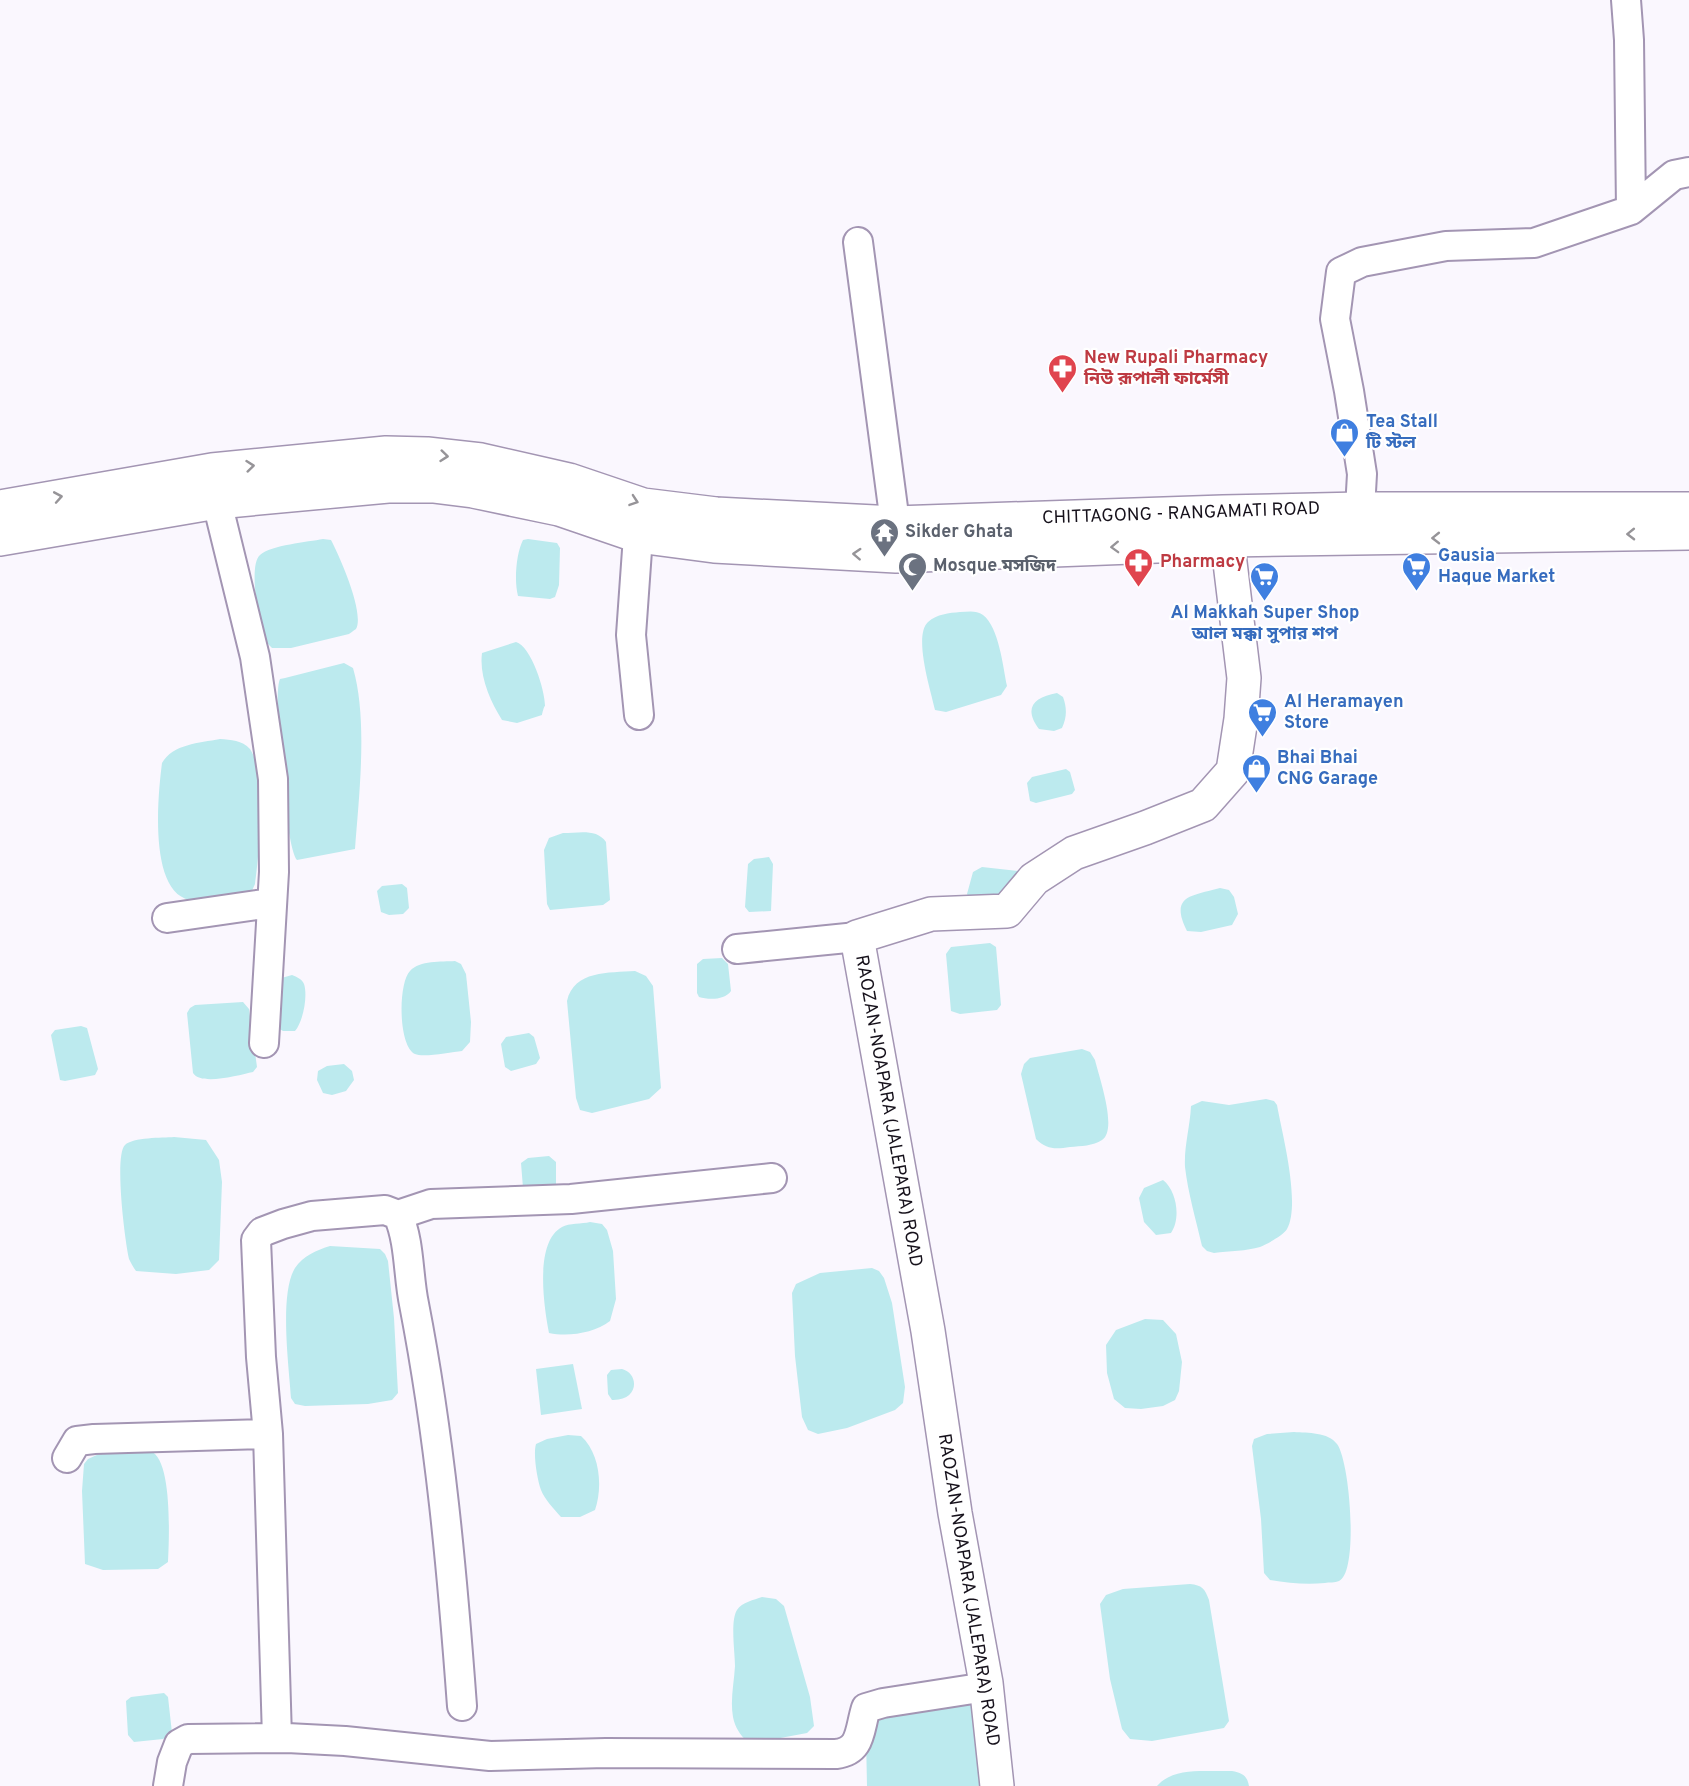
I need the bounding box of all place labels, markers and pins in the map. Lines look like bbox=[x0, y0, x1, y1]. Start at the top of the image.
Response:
place label: New Rupali Pharmacy নিউ রূপালী ফার্মেসী bbox=[1083, 347, 1268, 391]
pharmacy icon: New Rupali Pharmacy নিউ রূপালী ফার্মেসী bbox=[1047, 352, 1079, 394]
place label: Tea Stall টি স্টল bbox=[1365, 411, 1438, 455]
shop icon: Tea Stall টি স্টল bbox=[1329, 416, 1361, 458]
temple icon: Sikder Ghata bbox=[868, 516, 900, 558]
place label: Sikder Ghata bbox=[905, 521, 1013, 544]
place label: Gausia Haque Market bbox=[1438, 545, 1555, 589]
pharmacy icon: Pharmacy bbox=[1123, 546, 1155, 588]
mosque icon: Mosque মসজিদ bbox=[896, 550, 928, 592]
supermarket icon: Gausia Haque Market bbox=[1401, 550, 1433, 592]
place label: Pharmacy bbox=[1160, 551, 1245, 574]
place label: Mosque মসজিদ bbox=[933, 555, 1057, 578]
supermarket icon: Al Makkah Super Shop আল মক্কা সুপার শপ bbox=[1249, 560, 1281, 602]
place label: Al Makkah Super Shop আল মক্কা সুপার শপ bbox=[1171, 602, 1359, 646]
place label: Al Heramayen Store bbox=[1284, 691, 1404, 735]
supermarket icon: Al Heramayen Store bbox=[1247, 696, 1279, 738]
place label: Bhai Bhai CNG Garage bbox=[1277, 747, 1378, 791]
shop icon: Bhai Bhai CNG Garage bbox=[1240, 752, 1272, 794]

